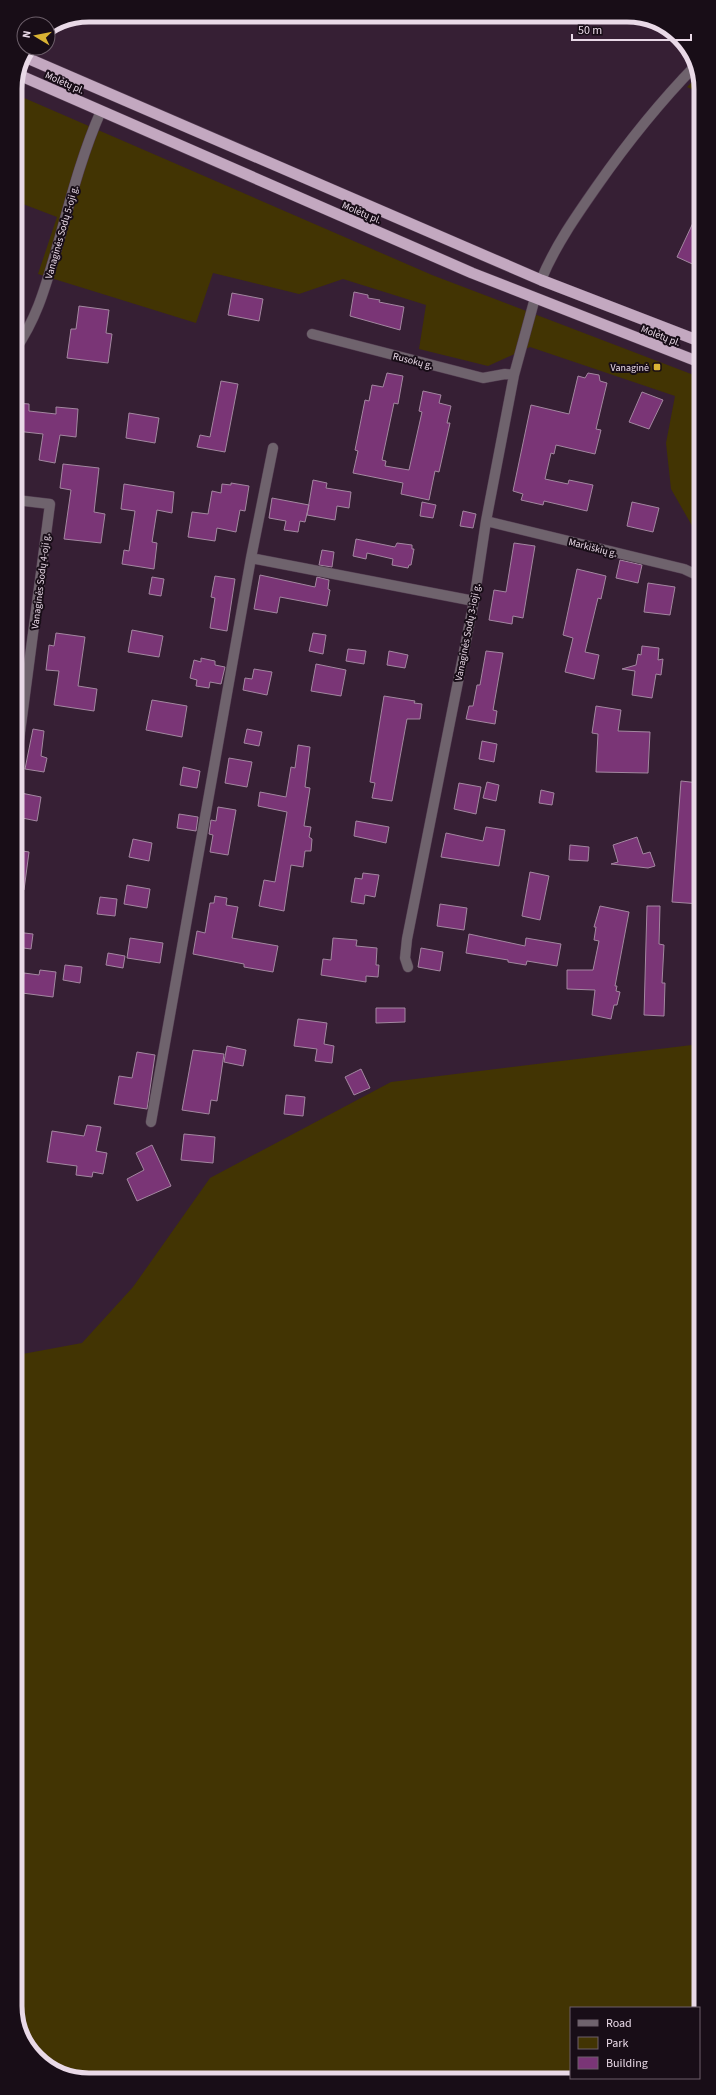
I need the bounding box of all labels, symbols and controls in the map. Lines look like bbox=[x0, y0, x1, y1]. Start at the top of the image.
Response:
north arrow bbox=[16, 16, 56, 56]
scale bar bbox=[572, 16, 691, 42]
text: 50 m bbox=[578, 22, 602, 39]
text: N bbox=[19, 29, 35, 39]
street label: Molėtų pl. bbox=[43, 68, 86, 98]
street label: Vanaginės Sodų 5-oji g. bbox=[42, 184, 82, 280]
street label: Molėtų pl. bbox=[340, 198, 383, 227]
street label: Molėtų pl. bbox=[639, 322, 683, 350]
street label: Rusokų g. bbox=[391, 349, 434, 373]
place label: Vanaginė bbox=[611, 361, 649, 375]
marker: Vanaginė bbox=[652, 362, 662, 372]
street label: Vanaginės Sodų 4-oji g. bbox=[28, 532, 54, 630]
street label: Markiškių g. bbox=[567, 535, 619, 561]
street label: Vanaginės Sodų 3-ioji g. bbox=[452, 582, 484, 682]
legend bbox=[570, 2007, 700, 2079]
text: Road bbox=[606, 2015, 632, 2032]
text: Park bbox=[606, 2035, 628, 2052]
text: Building bbox=[606, 2055, 648, 2072]

